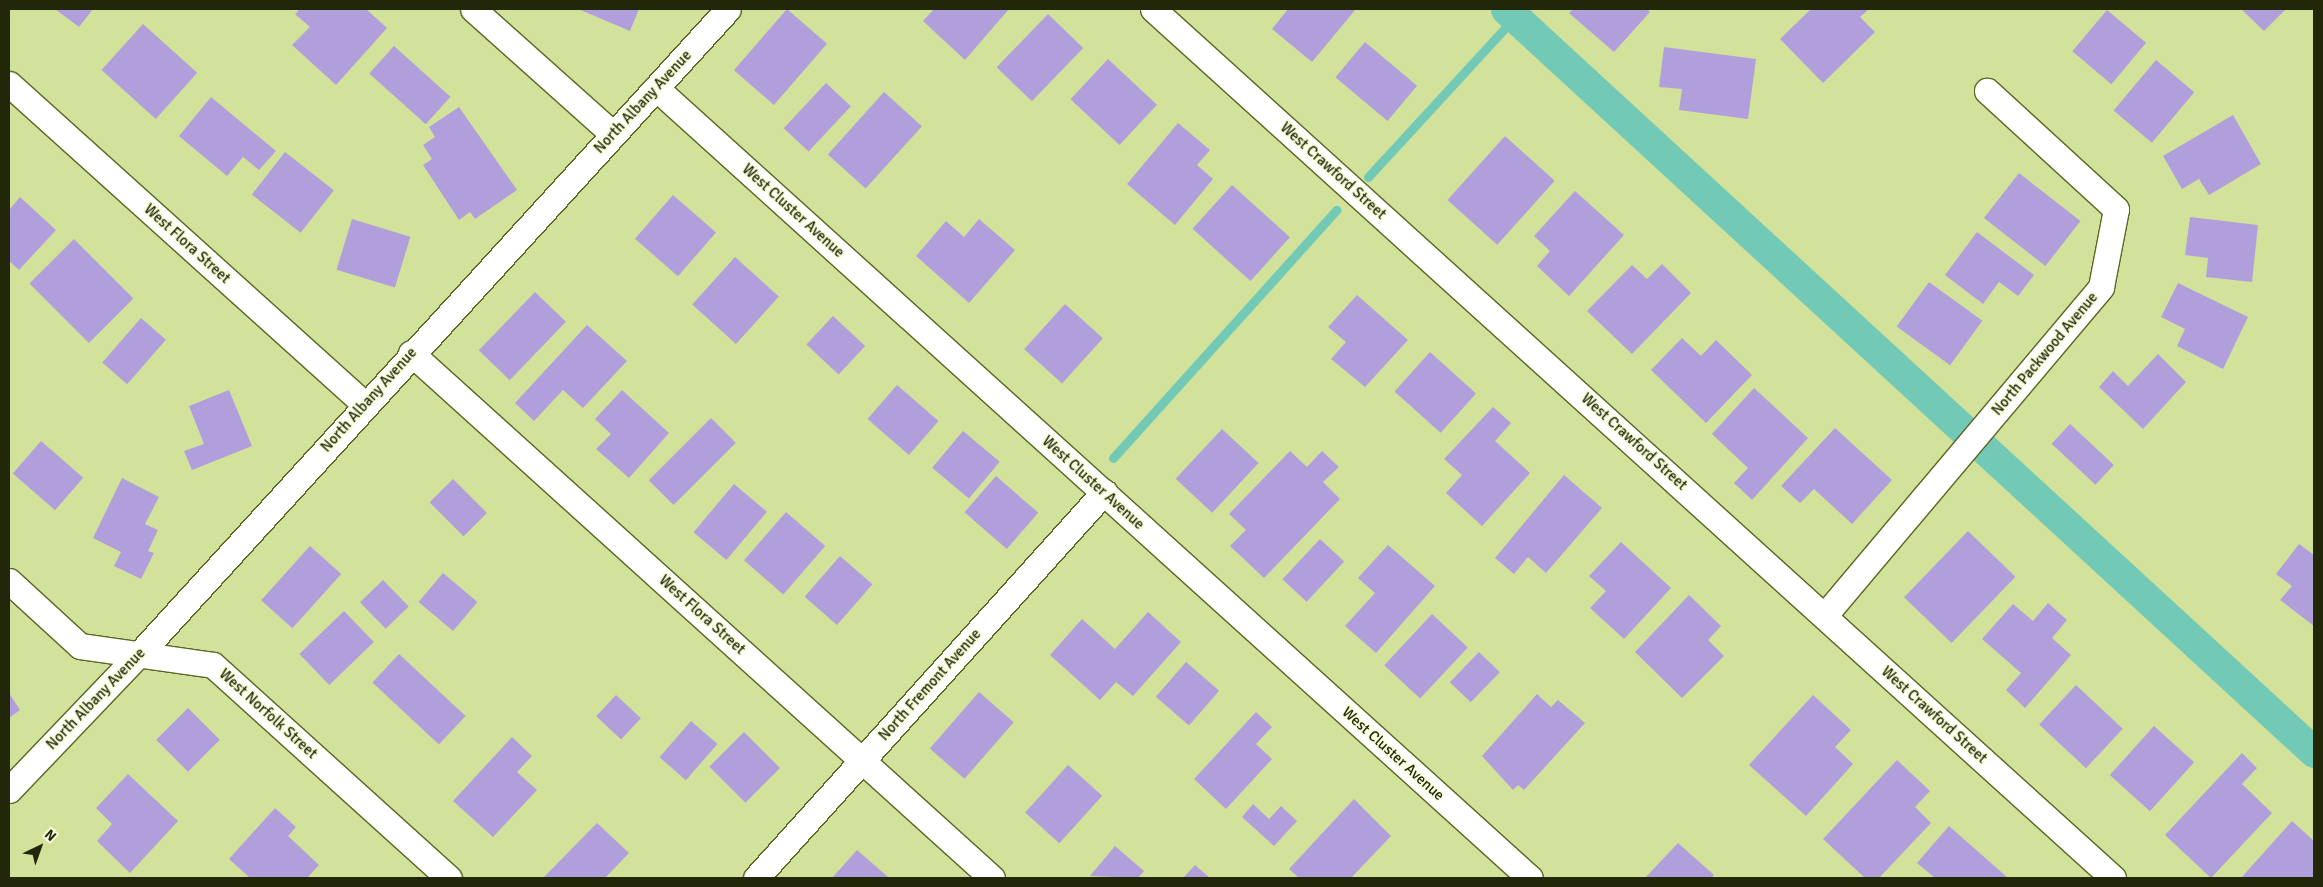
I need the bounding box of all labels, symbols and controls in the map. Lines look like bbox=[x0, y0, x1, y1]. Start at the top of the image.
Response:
street label: North Albany Avenue bbox=[591, 47, 695, 157]
street label: West Crawford Street bbox=[1276, 119, 1390, 223]
street label: West Cluster Avenue bbox=[738, 160, 848, 262]
street label: West Flora Street bbox=[140, 200, 234, 288]
street label: North Packwood Avenue bbox=[1988, 289, 2102, 419]
street label: North Albany Avenue bbox=[317, 344, 421, 456]
street label: West Crawford Street bbox=[1577, 390, 1691, 494]
street label: West Cluster Avenue bbox=[1038, 432, 1148, 534]
street label: West Flora Street bbox=[655, 571, 749, 659]
street label: North Fremont Avenue bbox=[875, 625, 985, 745]
street label: North Albany Avenue bbox=[43, 644, 149, 754]
street label: West Crawford Street bbox=[1877, 663, 1991, 767]
street label: West Norfolk Street bbox=[215, 665, 321, 763]
street label: West Cluster Avenue bbox=[1338, 703, 1448, 805]
north arrow bbox=[15, 822, 65, 872]
text: N bbox=[41, 826, 60, 845]

